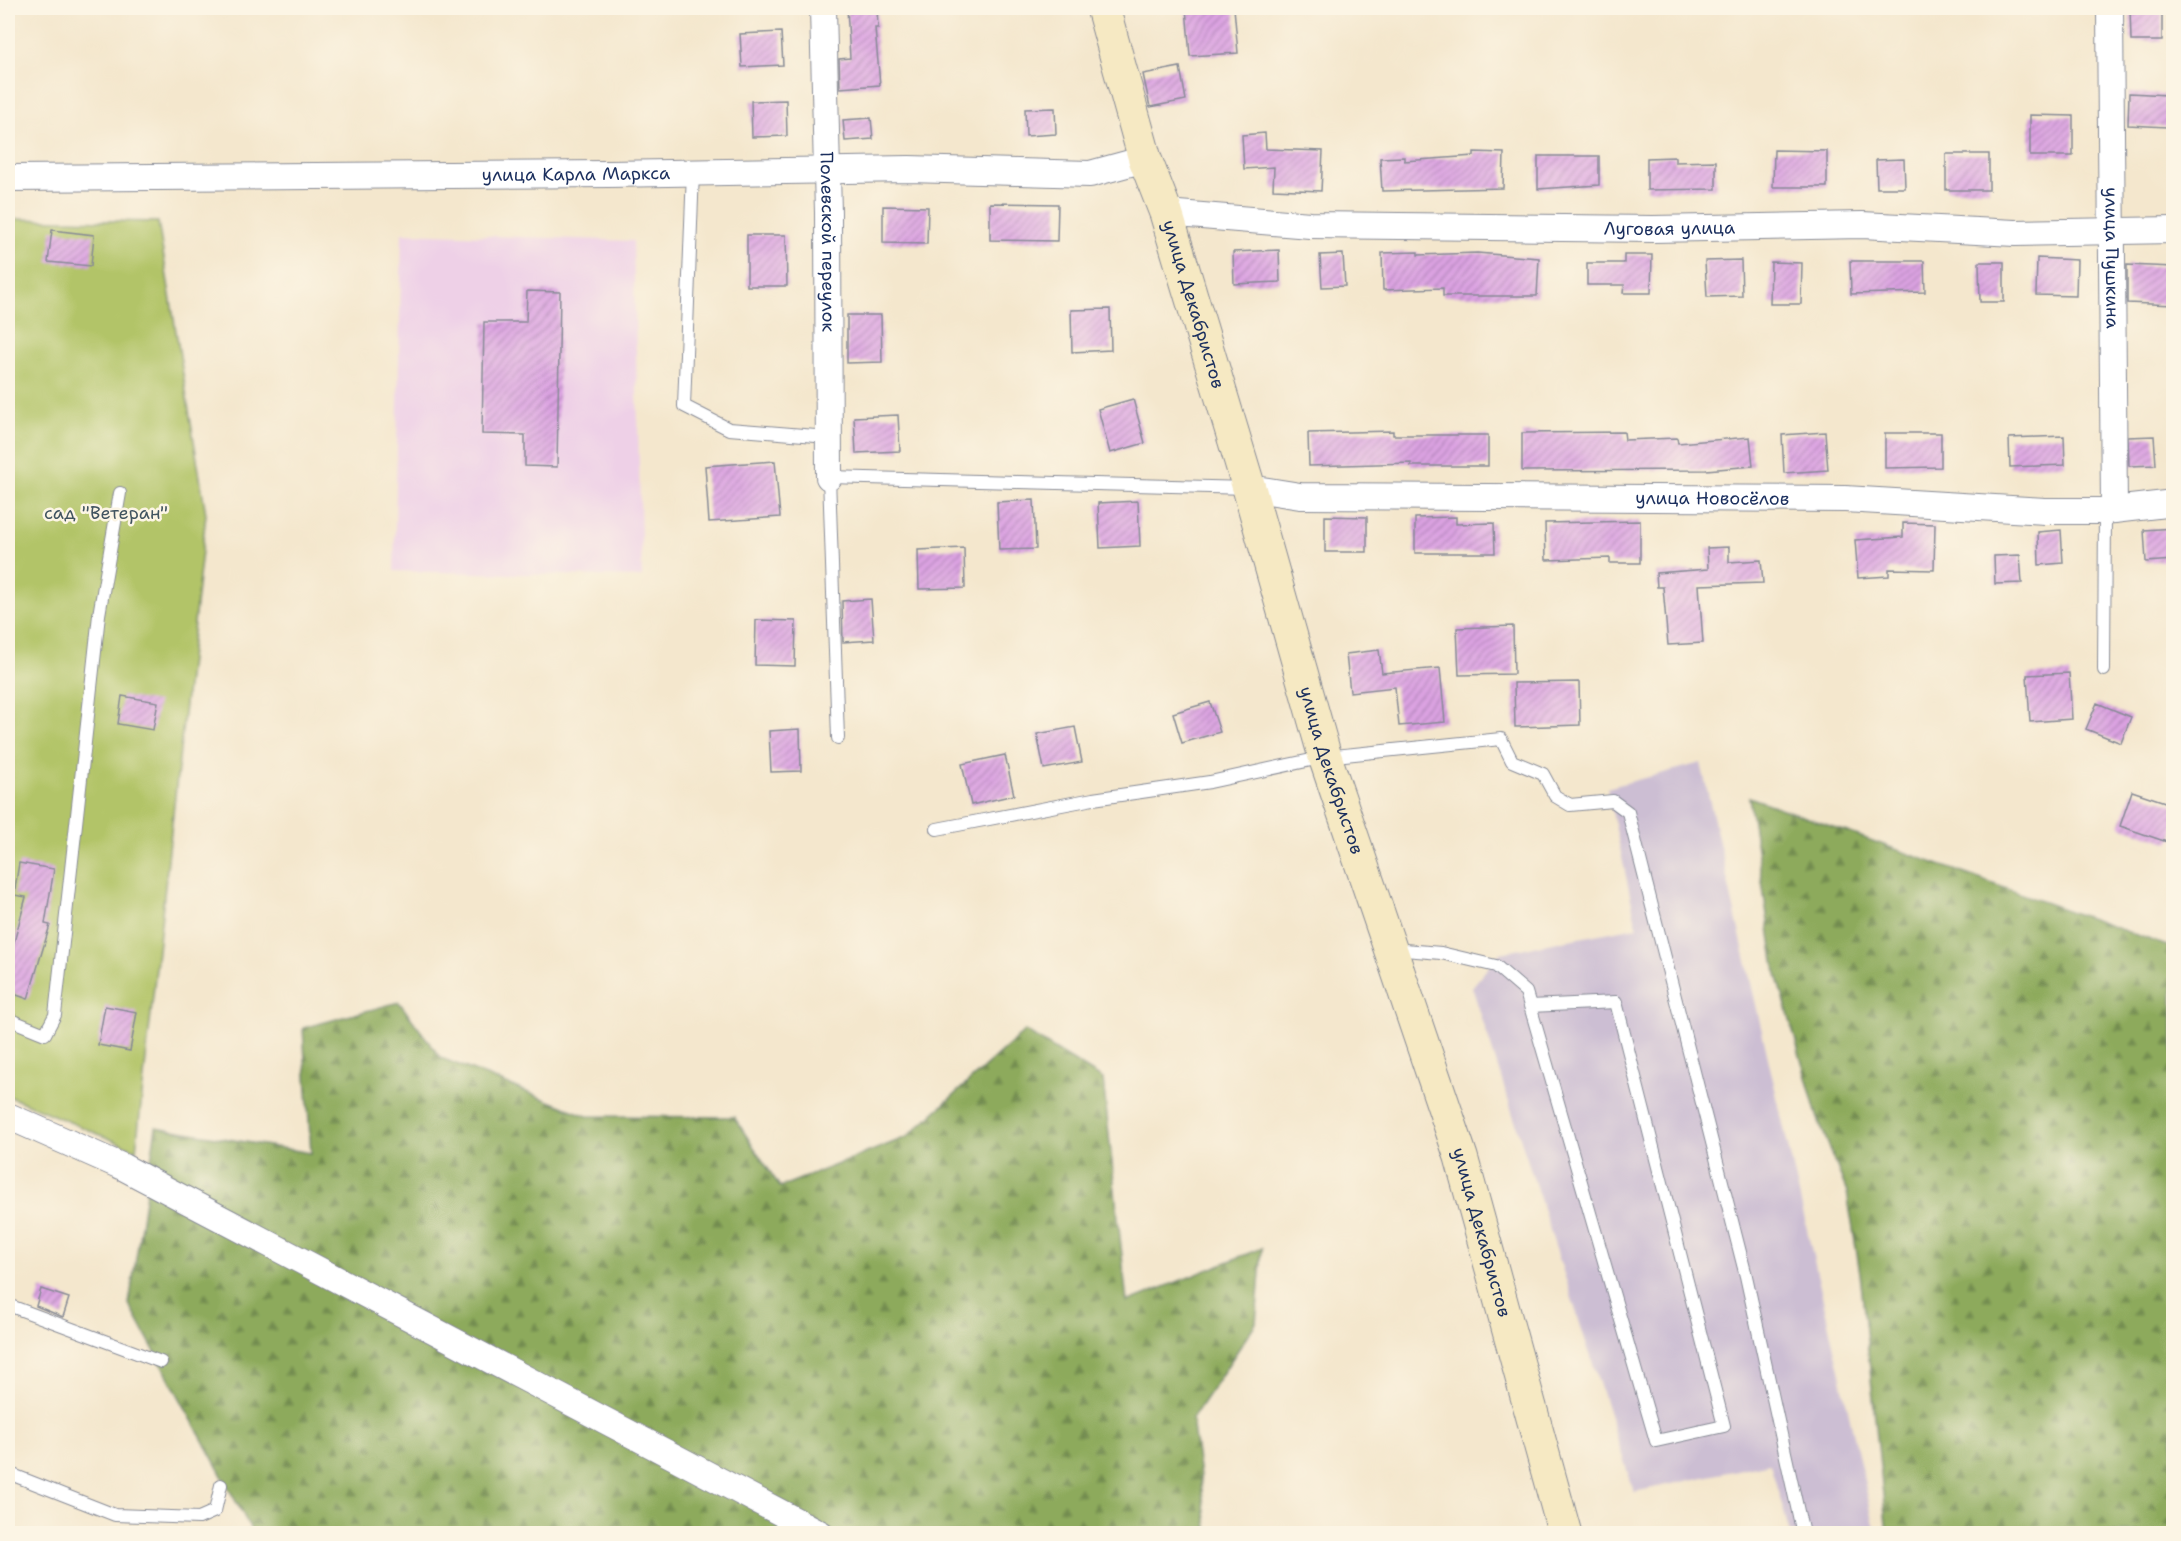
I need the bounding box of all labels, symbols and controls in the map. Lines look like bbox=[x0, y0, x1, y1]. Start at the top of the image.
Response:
street label: Полевской переулок bbox=[815, 152, 840, 332]
street label: улица Карла Маркса bbox=[482, 161, 670, 187]
street label: улица Пушкина bbox=[2099, 187, 2125, 329]
street label: Луговая улица bbox=[1604, 215, 1735, 241]
street label: улица Декабристов bbox=[1157, 217, 1230, 391]
street label: улица Новосёлов bbox=[1635, 486, 1789, 511]
park label: сад "Ветеран" bbox=[44, 501, 168, 525]
street label: улица Декабристов bbox=[1294, 684, 1369, 857]
street label: улица Декабристов bbox=[1447, 1144, 1517, 1320]

